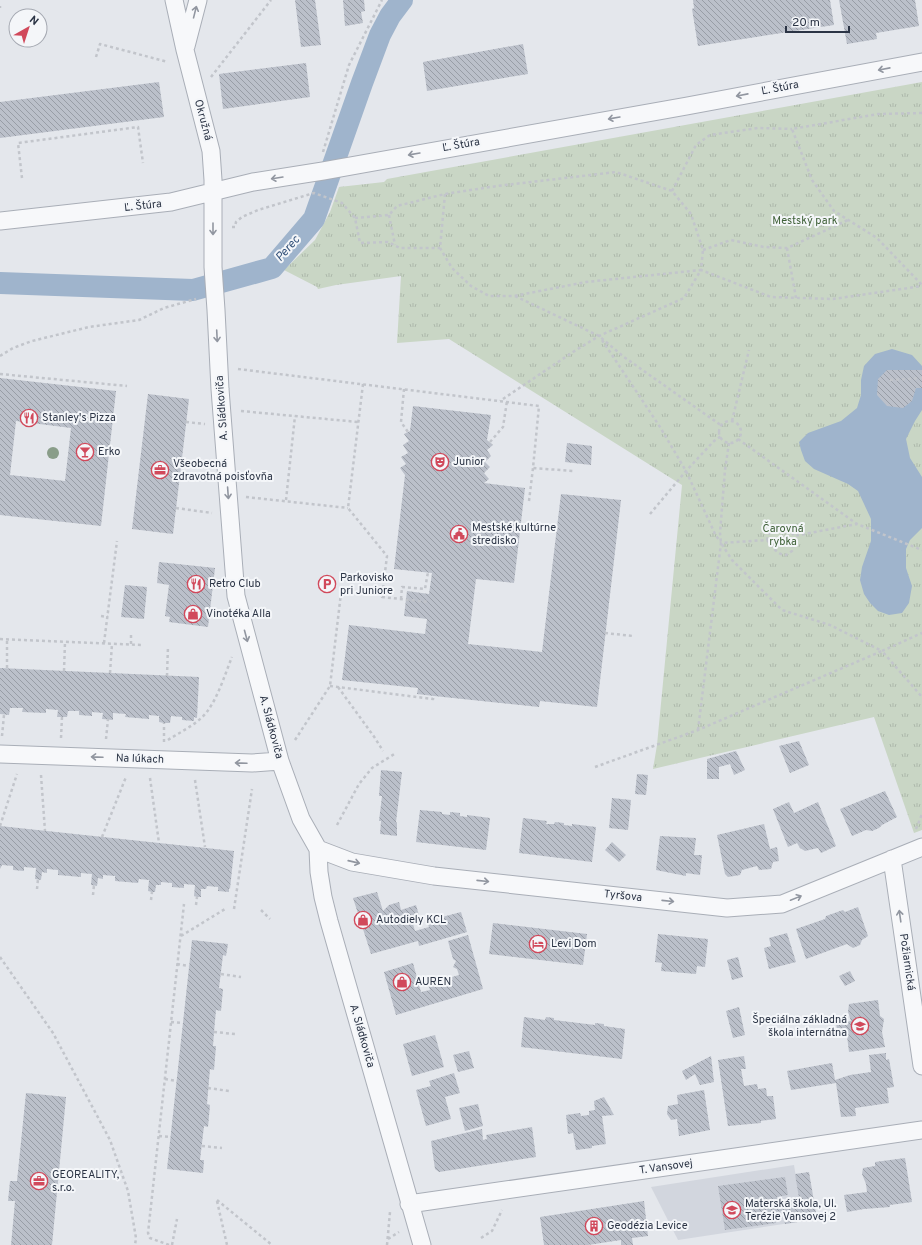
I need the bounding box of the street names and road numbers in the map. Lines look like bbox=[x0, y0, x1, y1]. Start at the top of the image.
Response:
street label: Ľ. Štúra bbox=[760, 77, 800, 98]
street label: Okružná bbox=[191, 98, 215, 142]
street label: Ľ. Štúra bbox=[441, 134, 481, 155]
street label: Ľ. Štúra bbox=[123, 196, 163, 215]
street label: A. Sládkoviča bbox=[213, 375, 231, 441]
street label: A. Sládkoviča bbox=[256, 694, 286, 761]
street label: Na lúkach bbox=[116, 751, 164, 767]
street label: Tyršova bbox=[603, 887, 643, 905]
street label: Požiarnická bbox=[896, 933, 918, 992]
street label: A. Sládkoviča bbox=[346, 1003, 378, 1070]
street label: T. Vansovej bbox=[638, 1156, 694, 1178]

